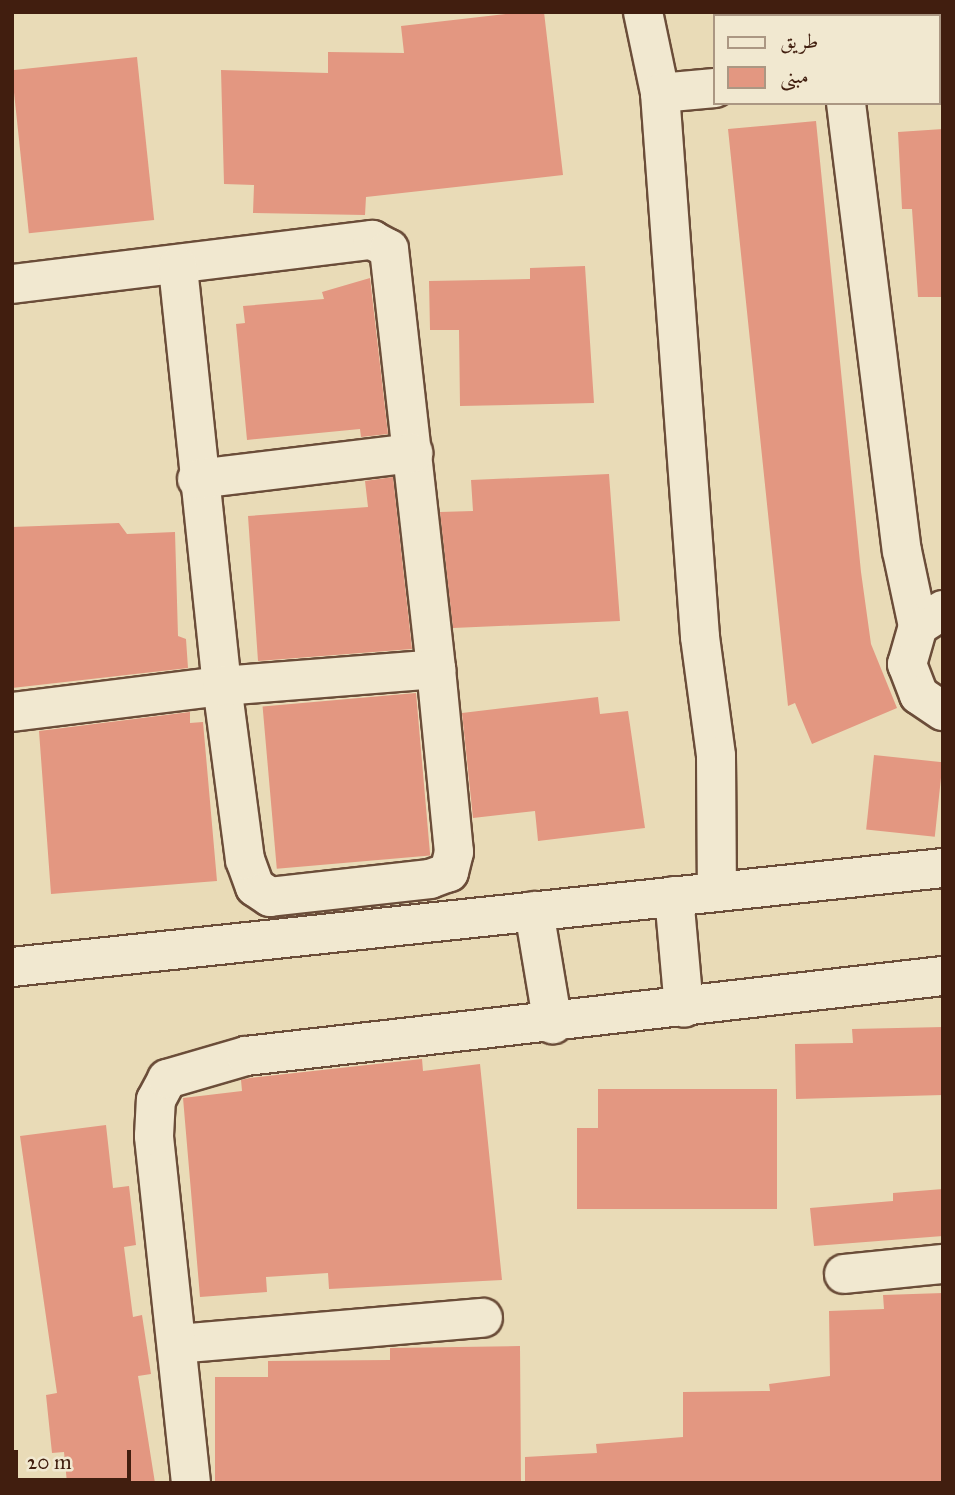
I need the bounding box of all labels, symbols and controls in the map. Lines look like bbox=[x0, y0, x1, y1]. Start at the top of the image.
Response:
legend bbox=[713, 14, 941, 105]
text: طريق bbox=[780, 28, 818, 54]
text: مبنى bbox=[780, 63, 809, 89]
scale bar bbox=[18, 1436, 135, 1480]
text: 20 m bbox=[27, 1449, 72, 1475]

